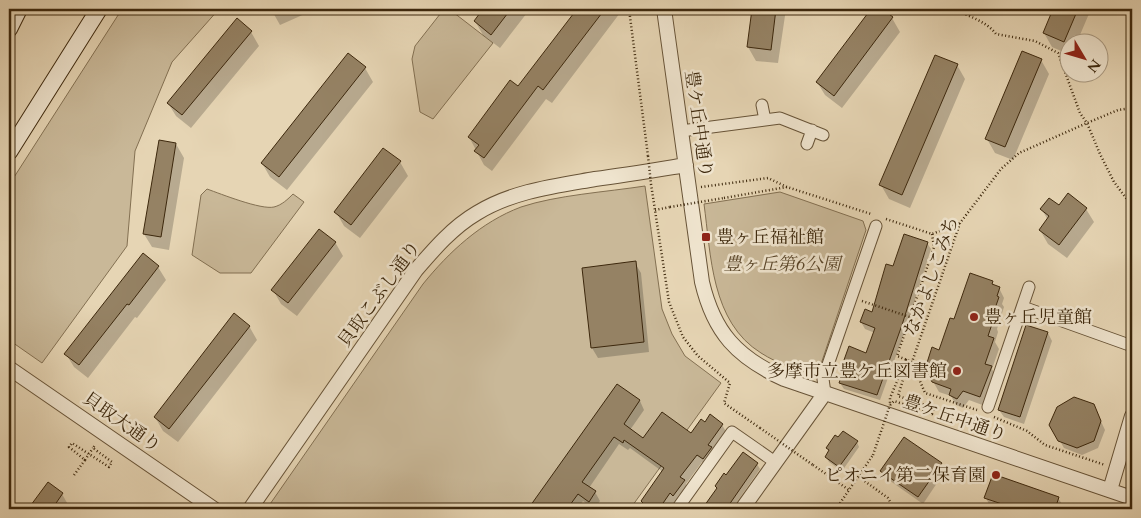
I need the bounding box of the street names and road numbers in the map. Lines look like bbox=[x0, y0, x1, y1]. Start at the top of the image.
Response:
street label: 豊ケ丘中通り bbox=[679, 69, 718, 179]
street label: なかよしこみち bbox=[898, 213, 965, 340]
street label: 貝取こぶし通り bbox=[332, 236, 427, 353]
street label: 貝取大通り bbox=[78, 386, 166, 458]
street label: 豊ケ丘中通り bbox=[900, 389, 1010, 448]

